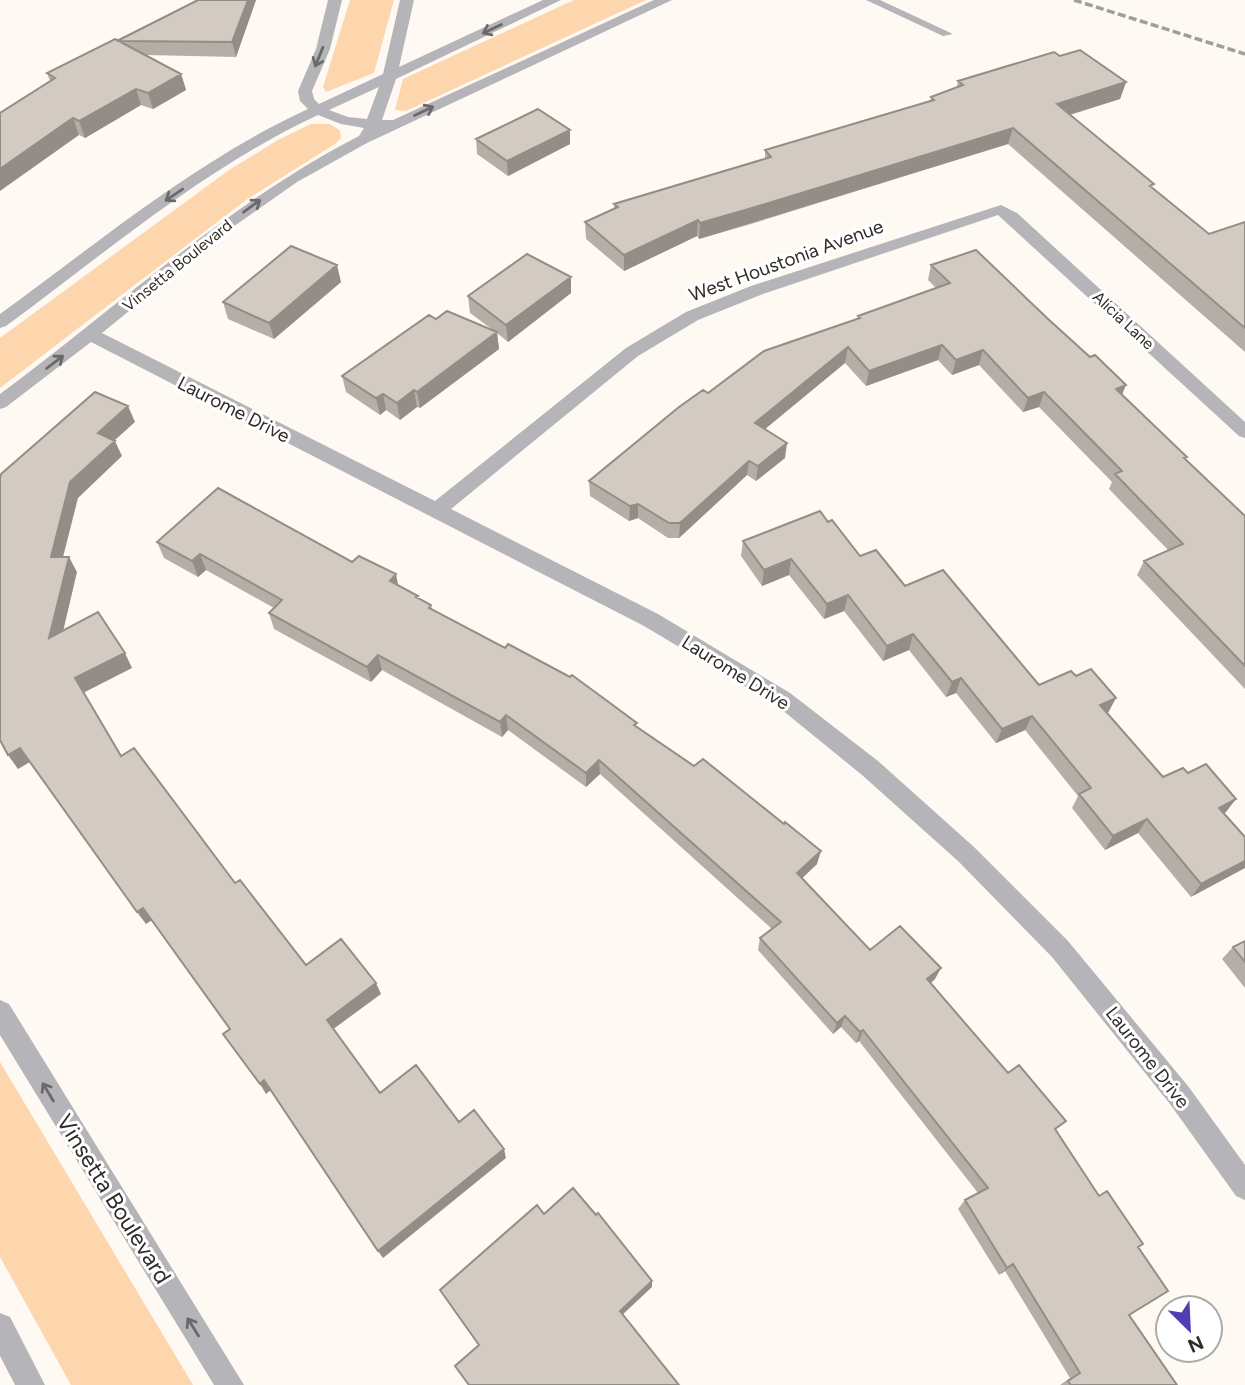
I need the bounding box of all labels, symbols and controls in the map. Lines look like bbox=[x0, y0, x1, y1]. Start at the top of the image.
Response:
one-way arrow bbox=[481, 23, 502, 36]
one-way arrow bbox=[312, 46, 325, 67]
one-way arrow bbox=[413, 104, 434, 117]
one-way arrow bbox=[164, 188, 184, 202]
one-way arrow bbox=[242, 198, 261, 213]
street label: Vinsetta Boulevard bbox=[119, 215, 236, 315]
street label: West Houstonia Avenue bbox=[686, 215, 886, 306]
street label: Alicia Lane bbox=[1089, 287, 1158, 354]
one-way arrow bbox=[45, 355, 64, 370]
street label: Laurome Drive bbox=[174, 371, 294, 448]
street label: Laurome Drive bbox=[678, 630, 794, 715]
street label: Laurome Drive bbox=[1101, 1002, 1194, 1113]
one-way arrow bbox=[41, 1082, 55, 1102]
street label: Vinsetta Boulevard bbox=[51, 1109, 177, 1289]
north arrow bbox=[1154, 1294, 1224, 1364]
one-way arrow bbox=[186, 1318, 200, 1338]
text: N bbox=[1184, 1331, 1207, 1358]

